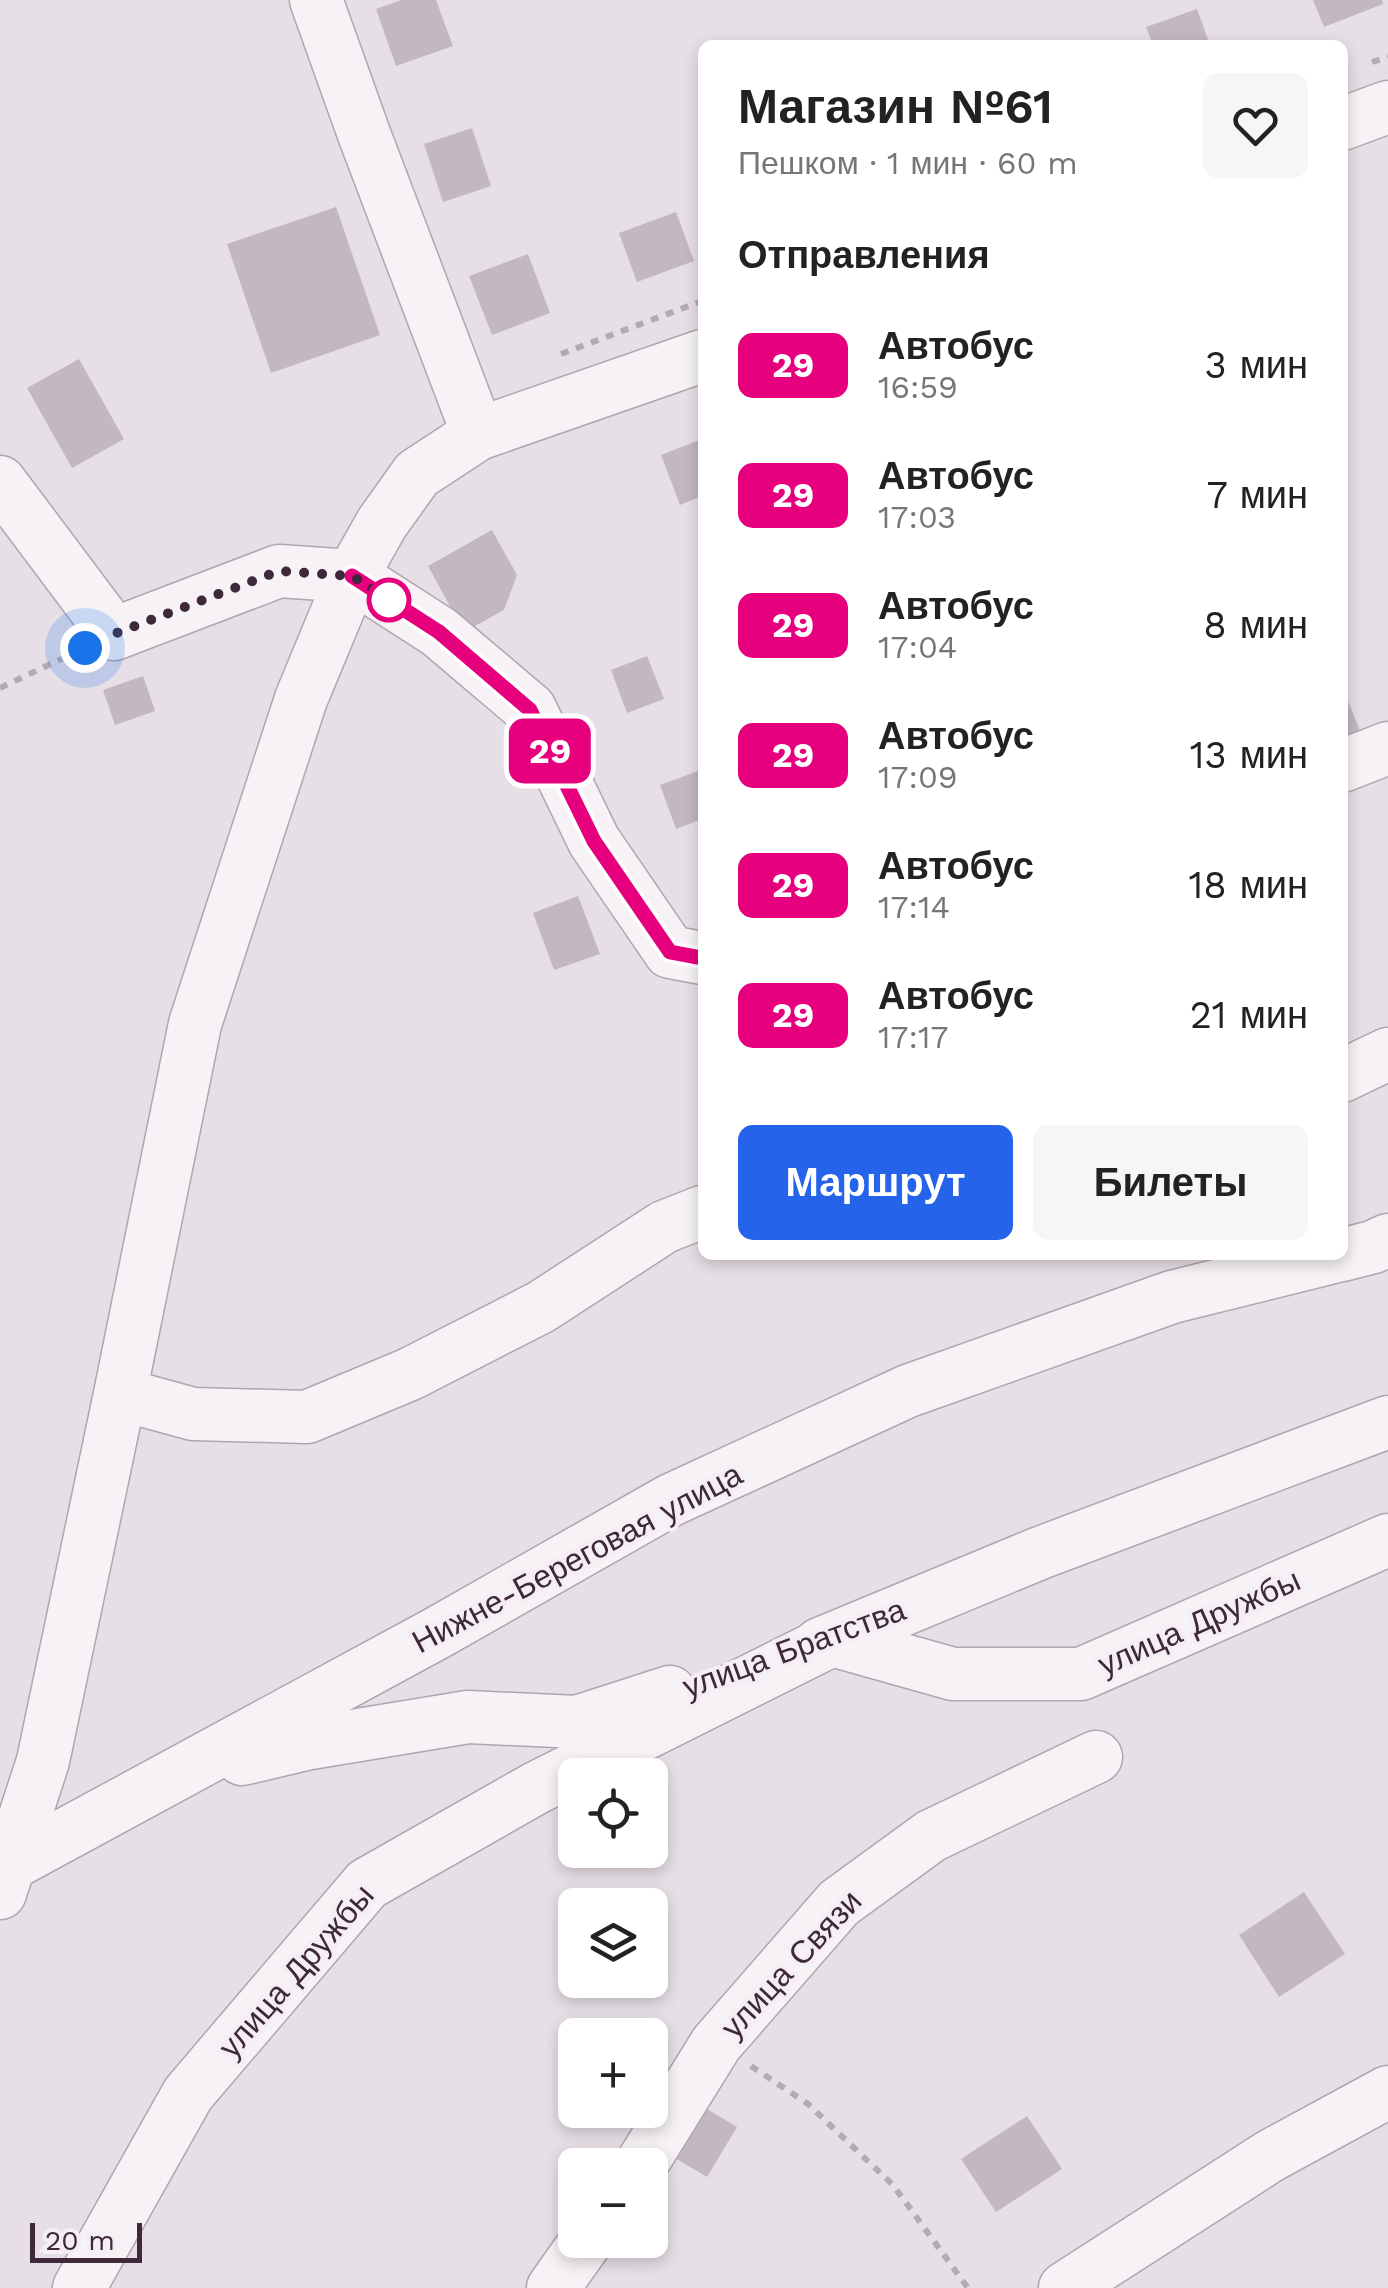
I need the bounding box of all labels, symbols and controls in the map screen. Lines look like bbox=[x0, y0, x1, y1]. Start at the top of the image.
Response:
button: heart bbox=[1203, 73, 1308, 178]
text: Магазин №61 bbox=[738, 78, 1053, 135]
text: Пешком · 1 мин · 60 m bbox=[738, 144, 1078, 182]
text: Отправления bbox=[738, 233, 990, 277]
text: Автобус bbox=[878, 324, 1034, 368]
text: 3 мин bbox=[1205, 343, 1308, 387]
text: 29 bbox=[772, 344, 814, 386]
text: 16:59 bbox=[878, 368, 958, 406]
text: Автобус bbox=[878, 454, 1034, 498]
text: 7 мин bbox=[1207, 473, 1308, 517]
text: 29 bbox=[772, 474, 814, 516]
text: 17:03 bbox=[878, 498, 956, 536]
unlabelled marker bbox=[368, 579, 410, 621]
text: Автобус bbox=[878, 584, 1034, 628]
text: 8 мин bbox=[1203, 603, 1308, 647]
text: 29 bbox=[772, 604, 814, 646]
your location bbox=[60, 623, 110, 673]
text: 17:04 bbox=[878, 628, 957, 666]
text: Автобус bbox=[878, 714, 1034, 758]
line badge: 29 bbox=[505, 718, 595, 784]
text: 29 bbox=[529, 730, 571, 772]
text: 13 мин bbox=[1190, 733, 1308, 777]
text: 29 bbox=[772, 734, 814, 776]
text: 17:09 bbox=[878, 758, 958, 796]
text: Автобус bbox=[878, 844, 1034, 888]
text: 18 мин bbox=[1188, 863, 1308, 907]
text: 29 bbox=[772, 864, 814, 906]
text: 17:14 bbox=[878, 888, 950, 926]
text: Автобус bbox=[878, 974, 1034, 1018]
text: 21 мин bbox=[1190, 993, 1308, 1037]
text: 29 bbox=[772, 994, 814, 1036]
text: 17:17 bbox=[878, 1018, 948, 1056]
button: Маршрут bbox=[738, 1125, 1013, 1240]
button: Билеты bbox=[1033, 1125, 1308, 1240]
street label: Нижне-Береговая улица bbox=[406, 1455, 749, 1661]
street label: улица Дружбы bbox=[1092, 1560, 1306, 1684]
street label: улица Братства bbox=[677, 1590, 911, 1706]
map controls bbox=[558, 1758, 668, 2258]
button: locate bbox=[558, 1758, 668, 1868]
street label: улица Дружбы bbox=[210, 1876, 382, 2066]
street label: улица Связи bbox=[713, 1882, 869, 2046]
button: layers bbox=[558, 1888, 668, 1998]
button: + bbox=[558, 2018, 668, 2128]
button: − bbox=[558, 2148, 668, 2258]
scale bar bbox=[30, 2218, 142, 2262]
text: 20 m bbox=[45, 2224, 115, 2257]

